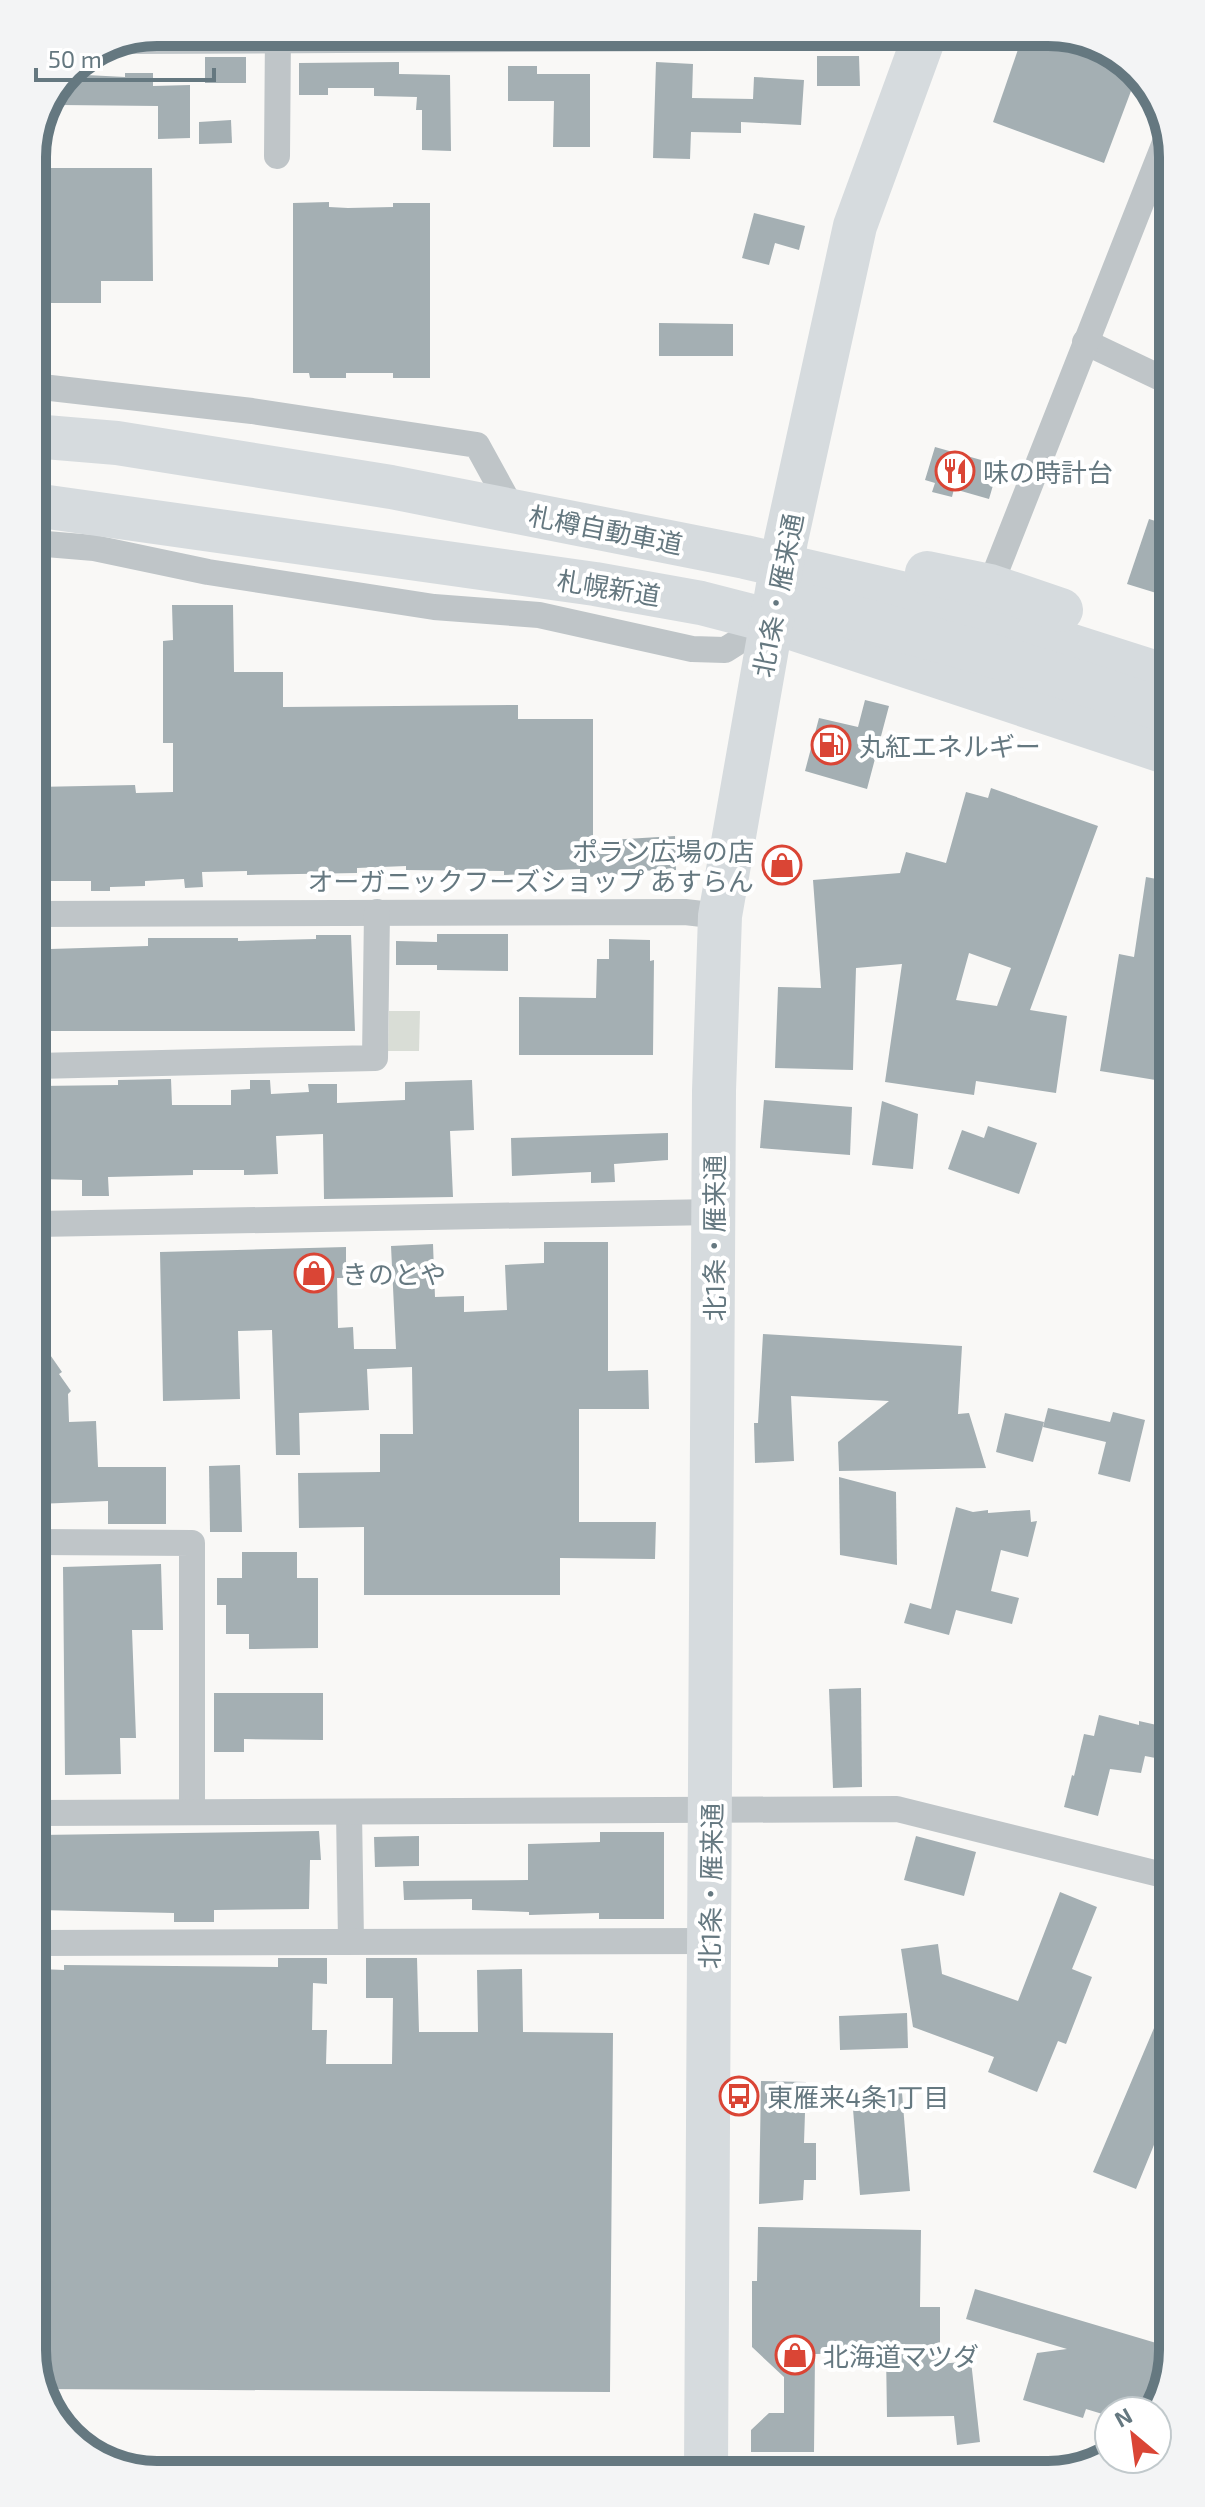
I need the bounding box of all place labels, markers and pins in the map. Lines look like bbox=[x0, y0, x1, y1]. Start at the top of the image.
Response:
restaurant icon: 味の時計台 bbox=[934, 450, 976, 492]
place label: 味の時計台 bbox=[983, 456, 1113, 487]
fuel station icon: 丸紅エネルギー bbox=[810, 724, 852, 766]
place label: 丸紅エネルギー bbox=[859, 730, 1041, 761]
place label: ポラン広場の店 オーガニックフーズショップ あすらん bbox=[308, 835, 754, 896]
shop icon: ポラン広場の店 オーガニックフーズショップ あすらん bbox=[761, 844, 803, 886]
shop icon: きのとや bbox=[293, 1252, 335, 1294]
place label: きのとや bbox=[342, 1258, 446, 1289]
bus stop icon: 東雁来4条1丁目 bbox=[718, 2075, 760, 2117]
place label: 東雁来4条1丁目 bbox=[767, 2081, 949, 2112]
shop icon: 北海道マツダ bbox=[774, 2334, 816, 2376]
place label: 北海道マツダ bbox=[823, 2340, 979, 2371]

